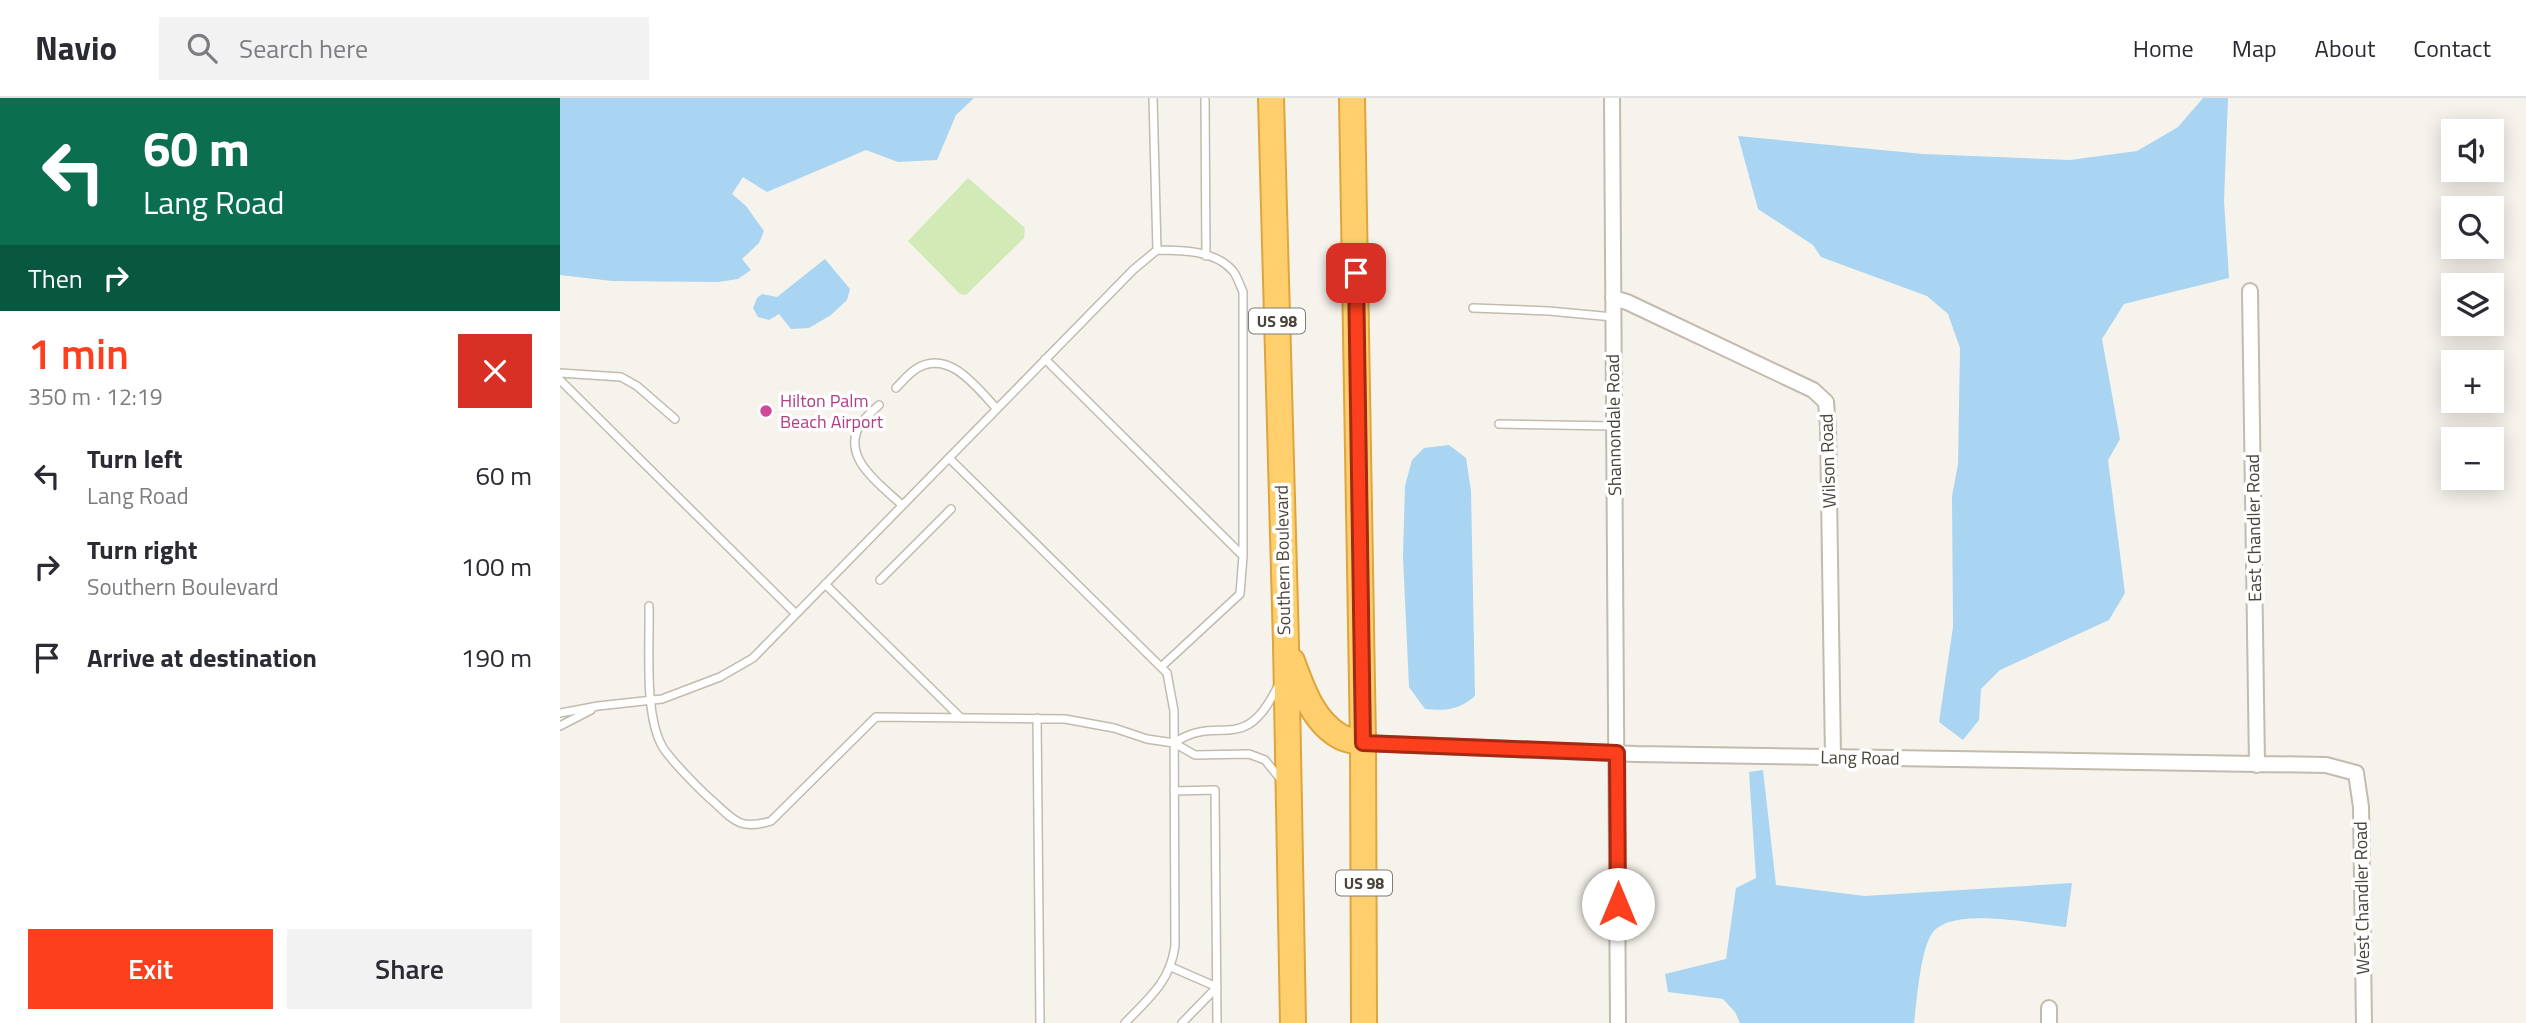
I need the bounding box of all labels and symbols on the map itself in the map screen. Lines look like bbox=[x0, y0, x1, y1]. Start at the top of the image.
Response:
pin bbox=[1326, 243, 1386, 303]
road number: US 98 bbox=[1249, 308, 1305, 334]
street label: Shannondale Road bbox=[1599, 354, 1628, 496]
place label: Hilton Palm Beach Airport bbox=[780, 387, 884, 435]
marker: Hilton Palm Beach Airport bbox=[758, 403, 774, 419]
street label: Wilson Road bbox=[1812, 413, 1843, 509]
street label: East Chandler Road bbox=[2239, 454, 2268, 602]
street label: Southern Boulevard bbox=[1268, 485, 1297, 635]
street label: Lang Road bbox=[1820, 743, 1900, 772]
street label: West Chandler Road bbox=[2347, 821, 2376, 975]
position arrow bbox=[1581, 867, 1655, 941]
road number: US 98 bbox=[1336, 870, 1392, 896]

